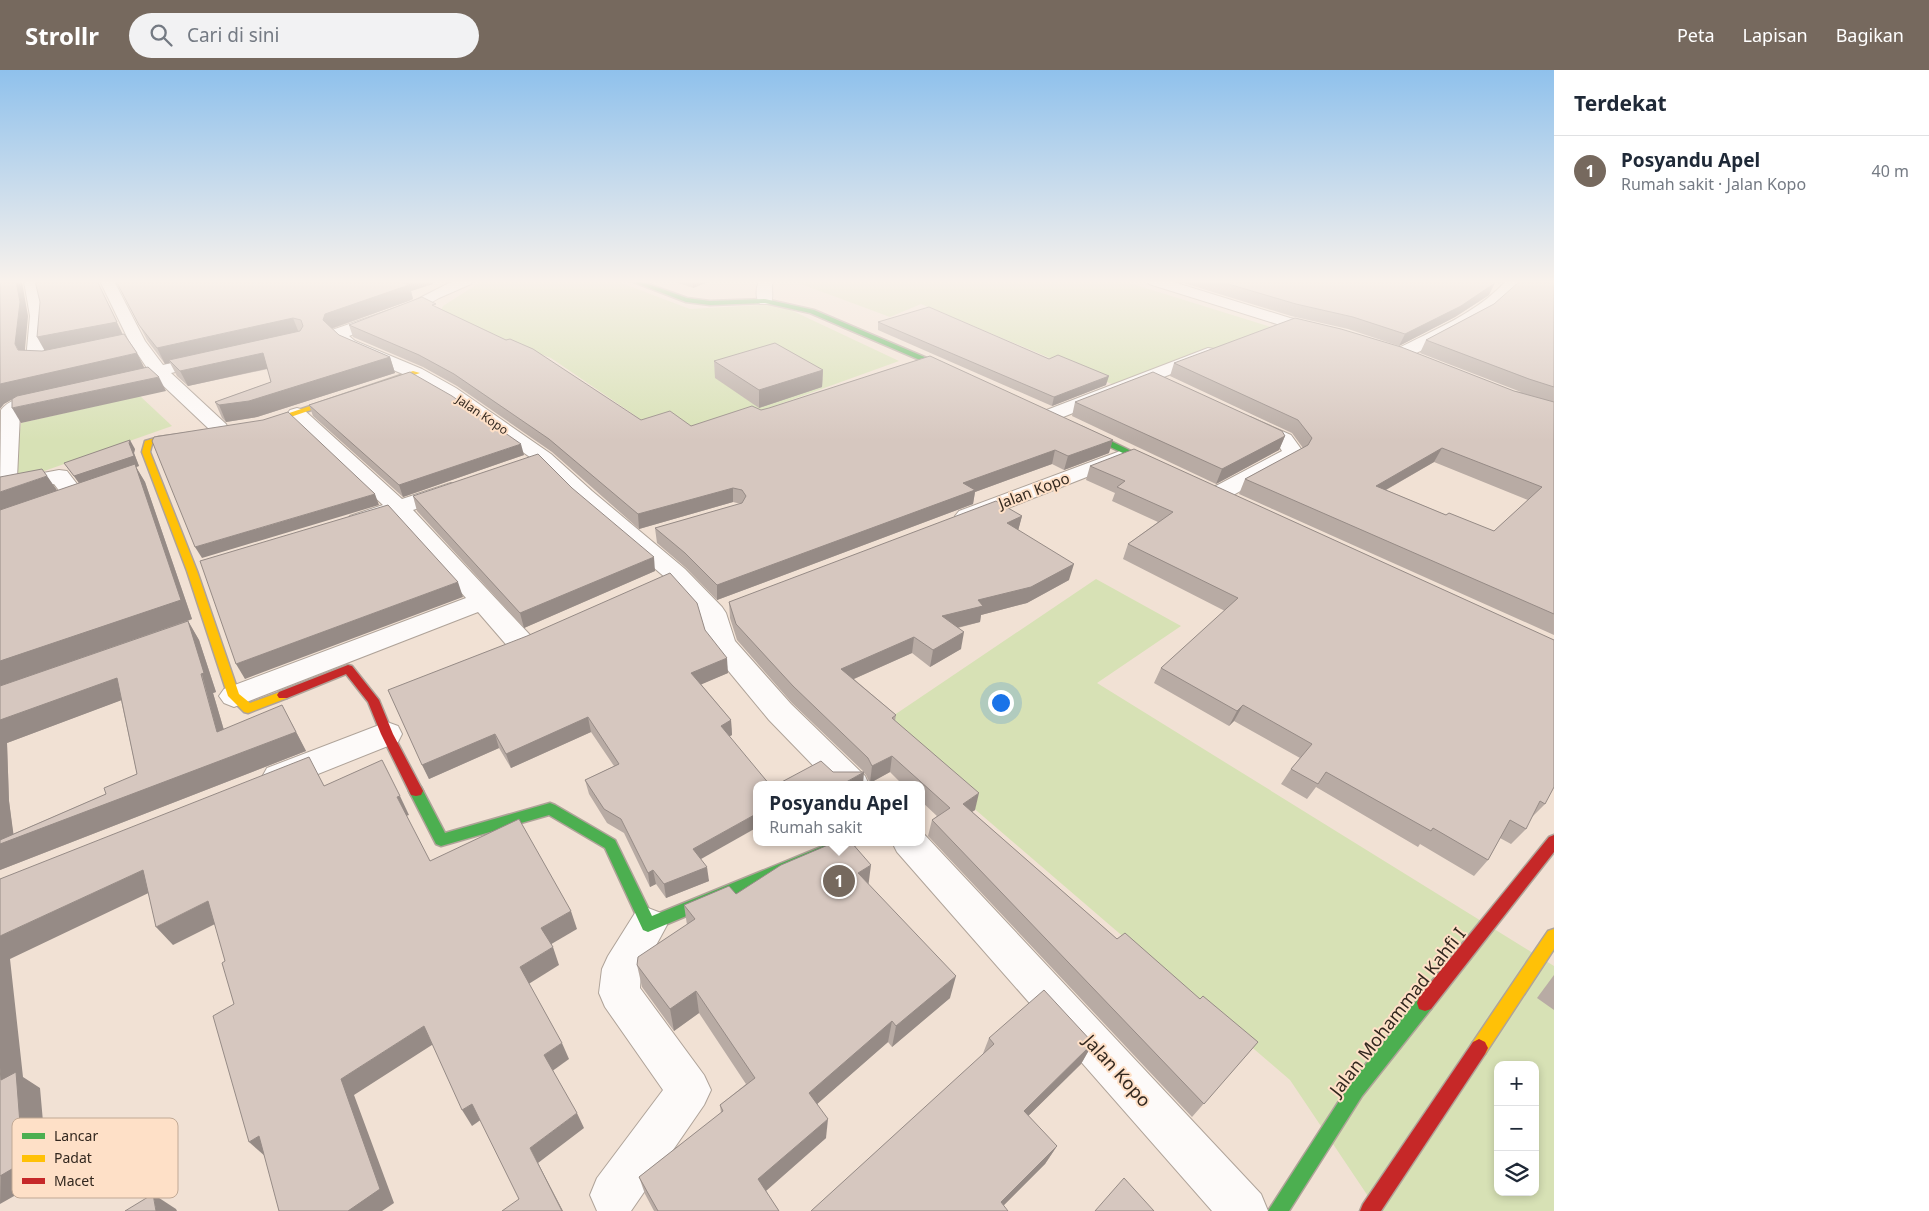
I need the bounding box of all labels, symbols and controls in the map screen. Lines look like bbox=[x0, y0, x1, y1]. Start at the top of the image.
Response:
search box bbox=[129, 13, 479, 58]
text: Strollr bbox=[25, 19, 99, 52]
icon: search bbox=[147, 21, 175, 49]
text: Cari di sini bbox=[187, 22, 279, 48]
text: Peta bbox=[1677, 23, 1715, 47]
text: Lapisan bbox=[1743, 23, 1808, 47]
text: Bagikan bbox=[1836, 23, 1904, 47]
text: Terdekat bbox=[1574, 89, 1667, 117]
text: Posyandu Apel bbox=[1621, 147, 1760, 173]
text: 1 bbox=[1585, 160, 1595, 182]
text: 40 m bbox=[1872, 160, 1909, 182]
text: Rumah sakit · Jalan Kopo bbox=[1621, 173, 1806, 195]
street label: Jalan Kopo bbox=[452, 390, 512, 438]
street label: Jalan Kopo bbox=[993, 467, 1072, 513]
your location bbox=[988, 690, 1014, 716]
popup bbox=[753, 781, 925, 846]
text: Posyandu Apel bbox=[769, 790, 909, 816]
text: Rumah sakit bbox=[769, 816, 862, 838]
pin: 1 bbox=[823, 862, 855, 900]
street label: Jalan Mohammad Kahfi I bbox=[1323, 922, 1471, 1102]
street label: Jalan Kopo bbox=[1078, 1028, 1157, 1112]
map controls bbox=[1494, 1061, 1539, 1196]
button: + bbox=[1494, 1061, 1539, 1106]
button: − bbox=[1494, 1106, 1539, 1151]
legend bbox=[12, 1118, 178, 1198]
text: Lancar bbox=[54, 1126, 98, 1145]
text: Padat bbox=[54, 1148, 92, 1167]
button: layers bbox=[1494, 1151, 1539, 1196]
text: Macet bbox=[54, 1171, 94, 1190]

